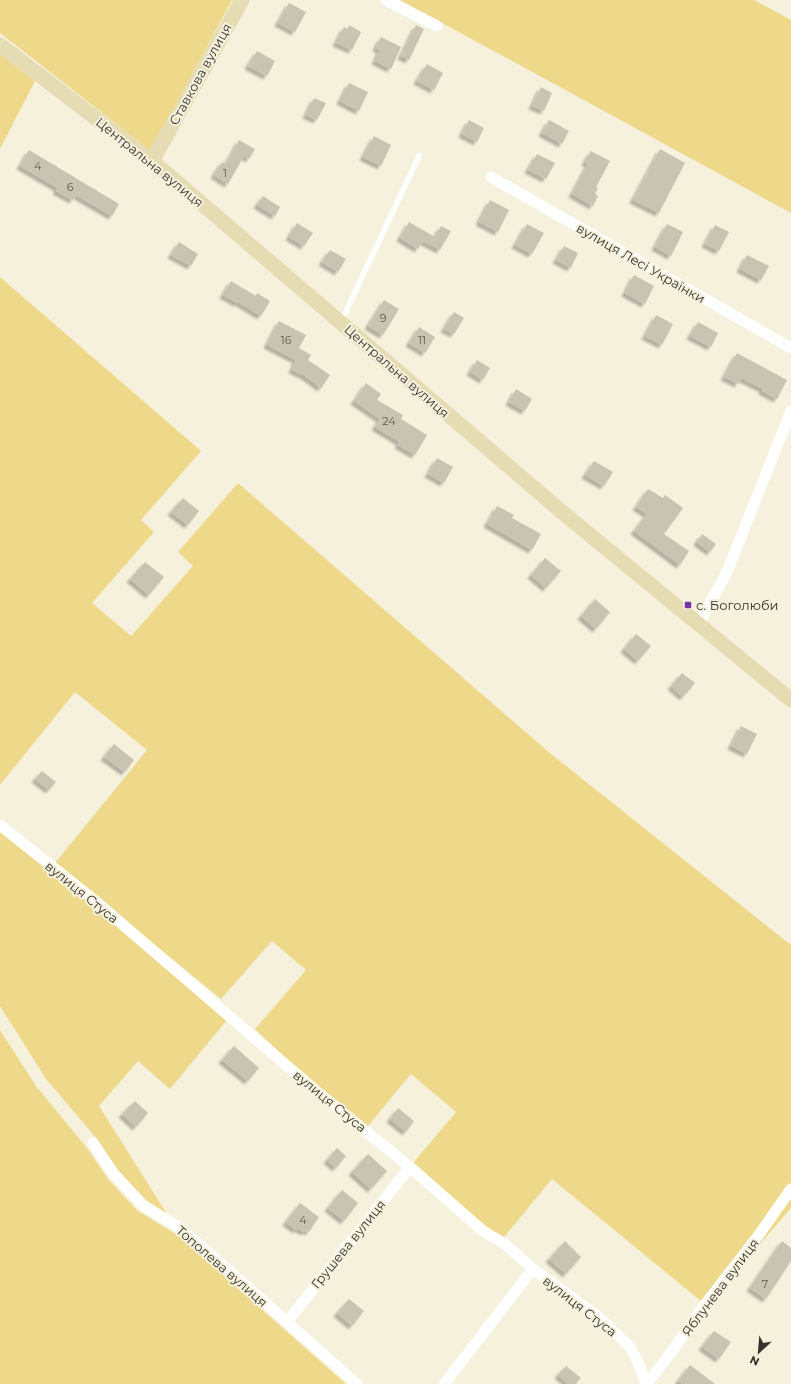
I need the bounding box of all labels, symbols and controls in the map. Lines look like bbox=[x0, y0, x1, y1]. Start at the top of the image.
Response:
street label: Ставкова вулиця bbox=[165, 20, 235, 128]
street label: Центральна вулиця bbox=[93, 114, 207, 210]
house number: 4 bbox=[34, 159, 42, 173]
house number: 1 bbox=[223, 166, 227, 180]
house number: 6 bbox=[67, 180, 74, 194]
street label: вулиця Лесі Українки bbox=[574, 220, 708, 306]
house number: 9 bbox=[380, 311, 387, 325]
street label: Центральна вулиця bbox=[341, 321, 453, 421]
house number: 16 bbox=[281, 333, 292, 347]
house number: 11 bbox=[418, 333, 426, 347]
house number: 24 bbox=[382, 414, 396, 428]
place label: с. Боголюби bbox=[696, 597, 779, 613]
marker: с. Боголюби bbox=[683, 600, 693, 610]
street label: вулиця Стуса bbox=[42, 858, 122, 926]
street label: вулиця Стуса bbox=[290, 1067, 370, 1135]
street label: Грушева вулиця bbox=[307, 1196, 389, 1292]
house number: 4 bbox=[299, 1213, 307, 1227]
street label: Тополева вулиця bbox=[173, 1222, 271, 1310]
street label: Яблунева вулиця bbox=[678, 1235, 762, 1339]
street label: вулиця Стуса bbox=[540, 1272, 620, 1340]
house number: 7 bbox=[762, 1277, 768, 1291]
north arrow bbox=[739, 1332, 779, 1372]
text: N bbox=[748, 1353, 762, 1369]

